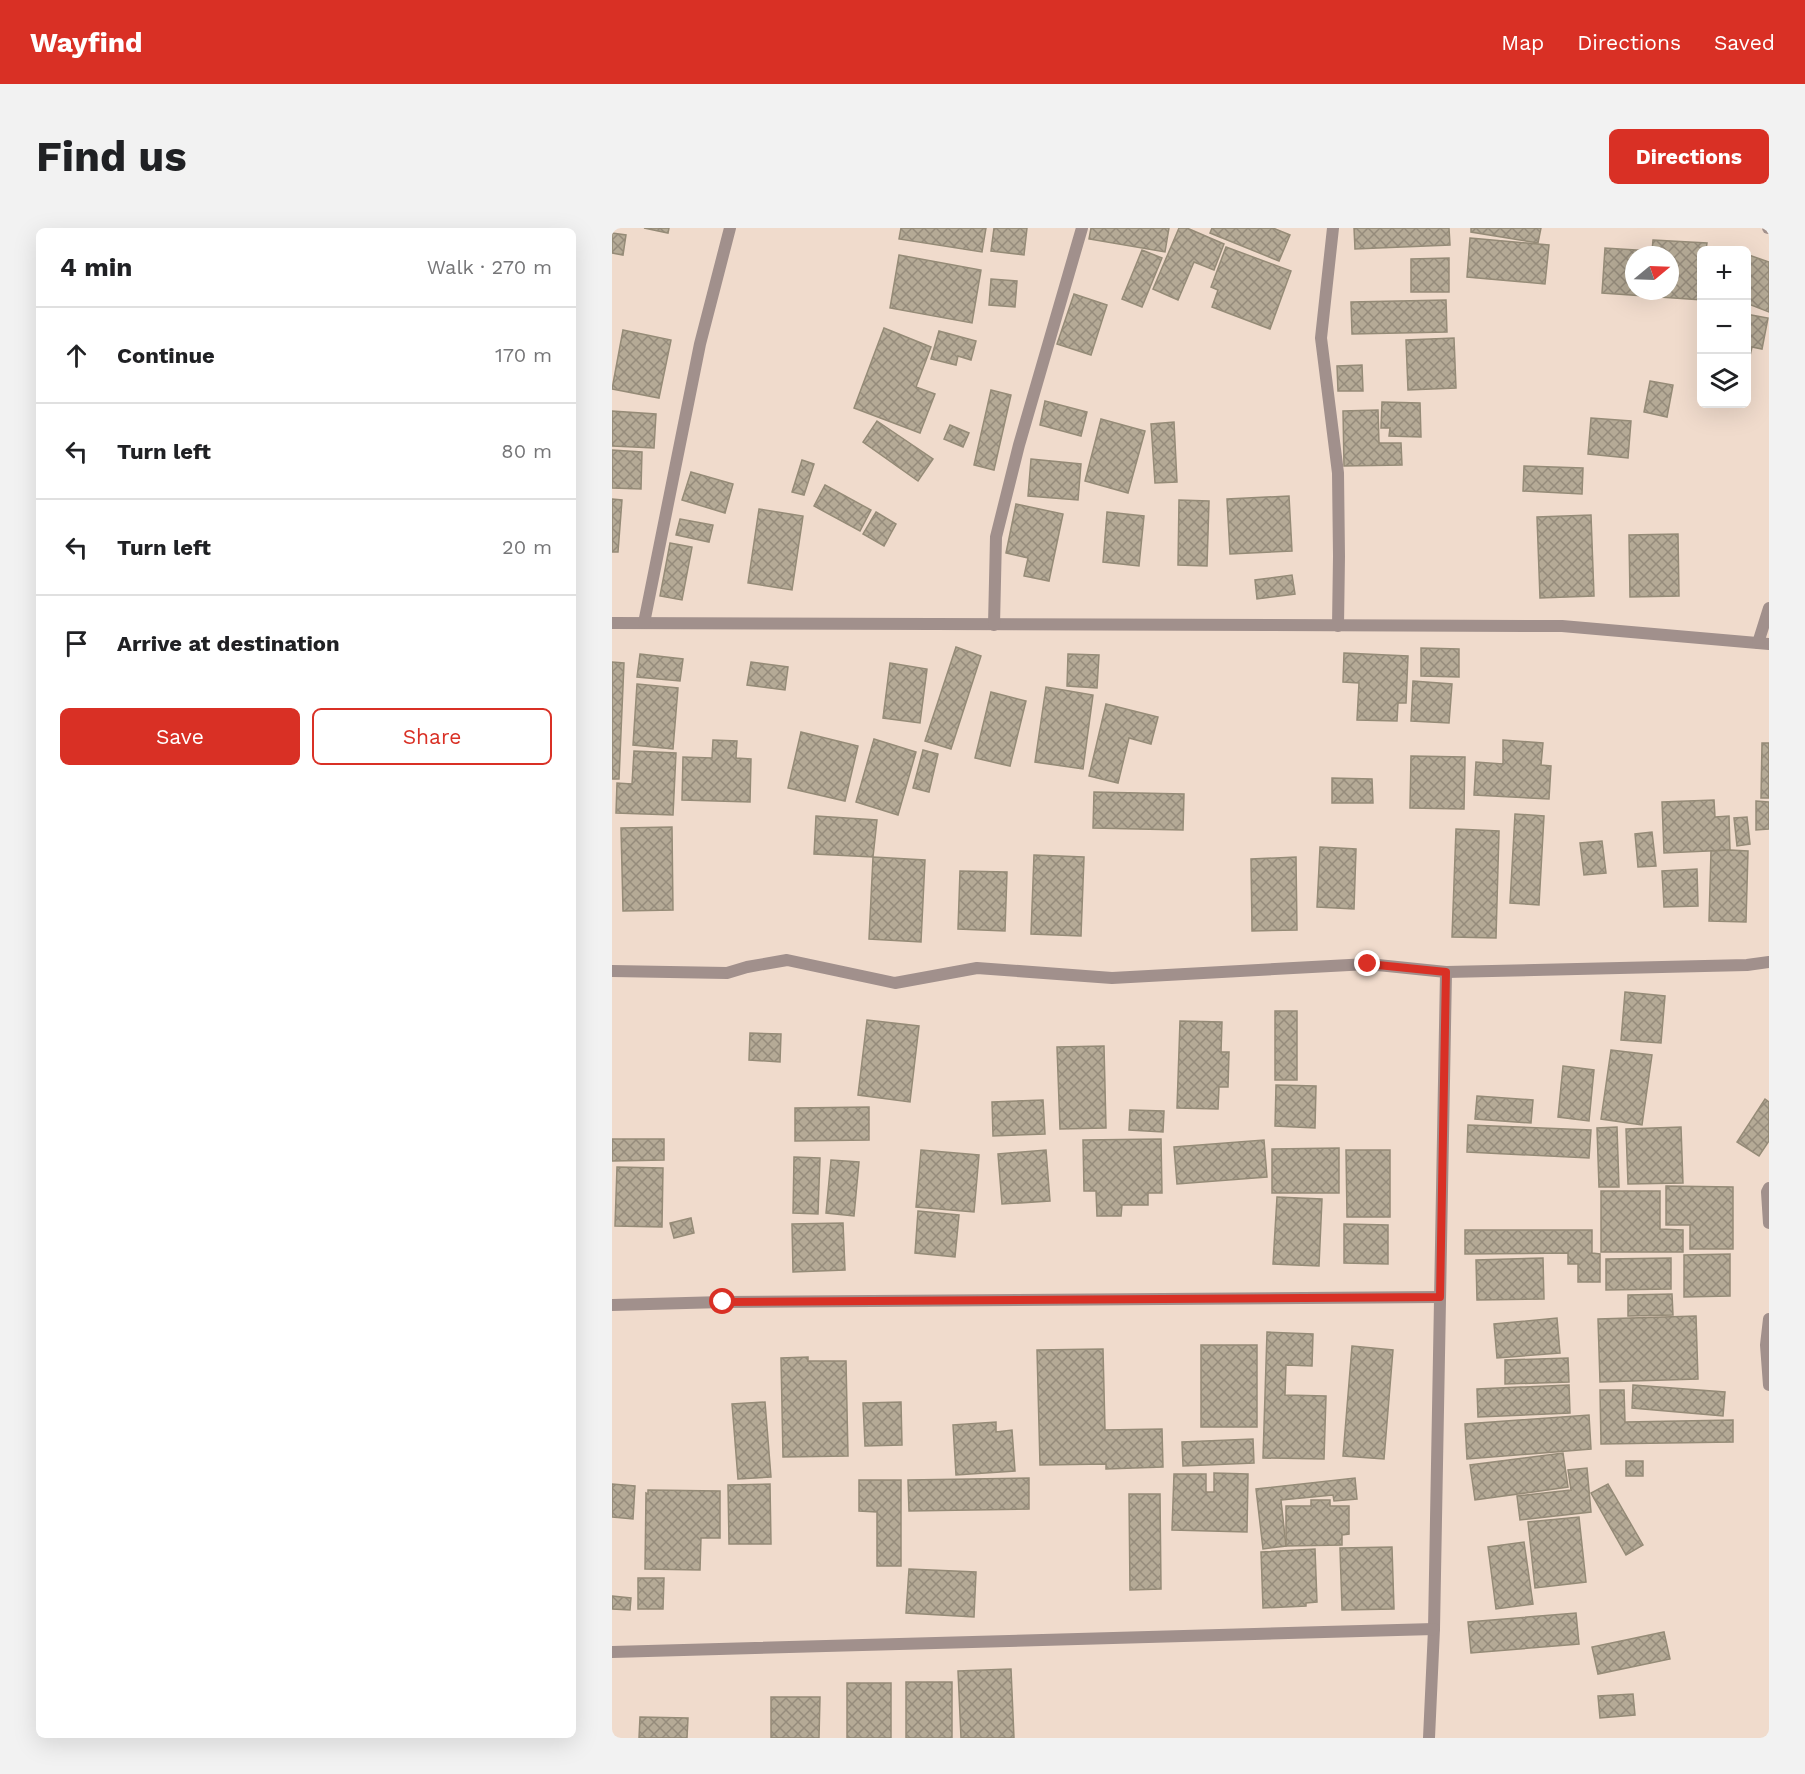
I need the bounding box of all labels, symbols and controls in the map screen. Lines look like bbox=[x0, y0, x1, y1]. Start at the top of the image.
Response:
text: Wayfind bbox=[30, 26, 143, 59]
text: Map bbox=[1501, 30, 1544, 55]
text: Directions bbox=[1577, 30, 1681, 55]
text: Saved bbox=[1714, 30, 1775, 55]
button: Directions bbox=[1609, 129, 1769, 184]
text: Find us bbox=[36, 132, 187, 181]
north arrow bbox=[1625, 246, 1679, 300]
map controls bbox=[1697, 246, 1751, 408]
button: + bbox=[1697, 246, 1751, 300]
text: 4 min bbox=[60, 252, 132, 282]
text: Walk · 270 m bbox=[427, 255, 552, 279]
button: − bbox=[1697, 300, 1751, 354]
icon: ahead bbox=[60, 339, 93, 372]
text: Continue bbox=[117, 343, 215, 368]
text: 170 m bbox=[495, 343, 552, 367]
button: layers bbox=[1697, 354, 1751, 408]
icon: left bbox=[60, 435, 93, 468]
text: Turn left bbox=[117, 439, 211, 464]
text: 80 m bbox=[501, 439, 552, 463]
icon: left bbox=[60, 531, 93, 564]
text: Turn left bbox=[117, 535, 211, 560]
text: 20 m bbox=[502, 535, 552, 559]
icon: arrive bbox=[60, 627, 93, 660]
text: Arrive at destination bbox=[117, 631, 340, 656]
button: Save bbox=[60, 708, 300, 765]
button: Share bbox=[312, 708, 552, 765]
route end bbox=[1354, 950, 1380, 976]
route start bbox=[709, 1288, 735, 1314]

